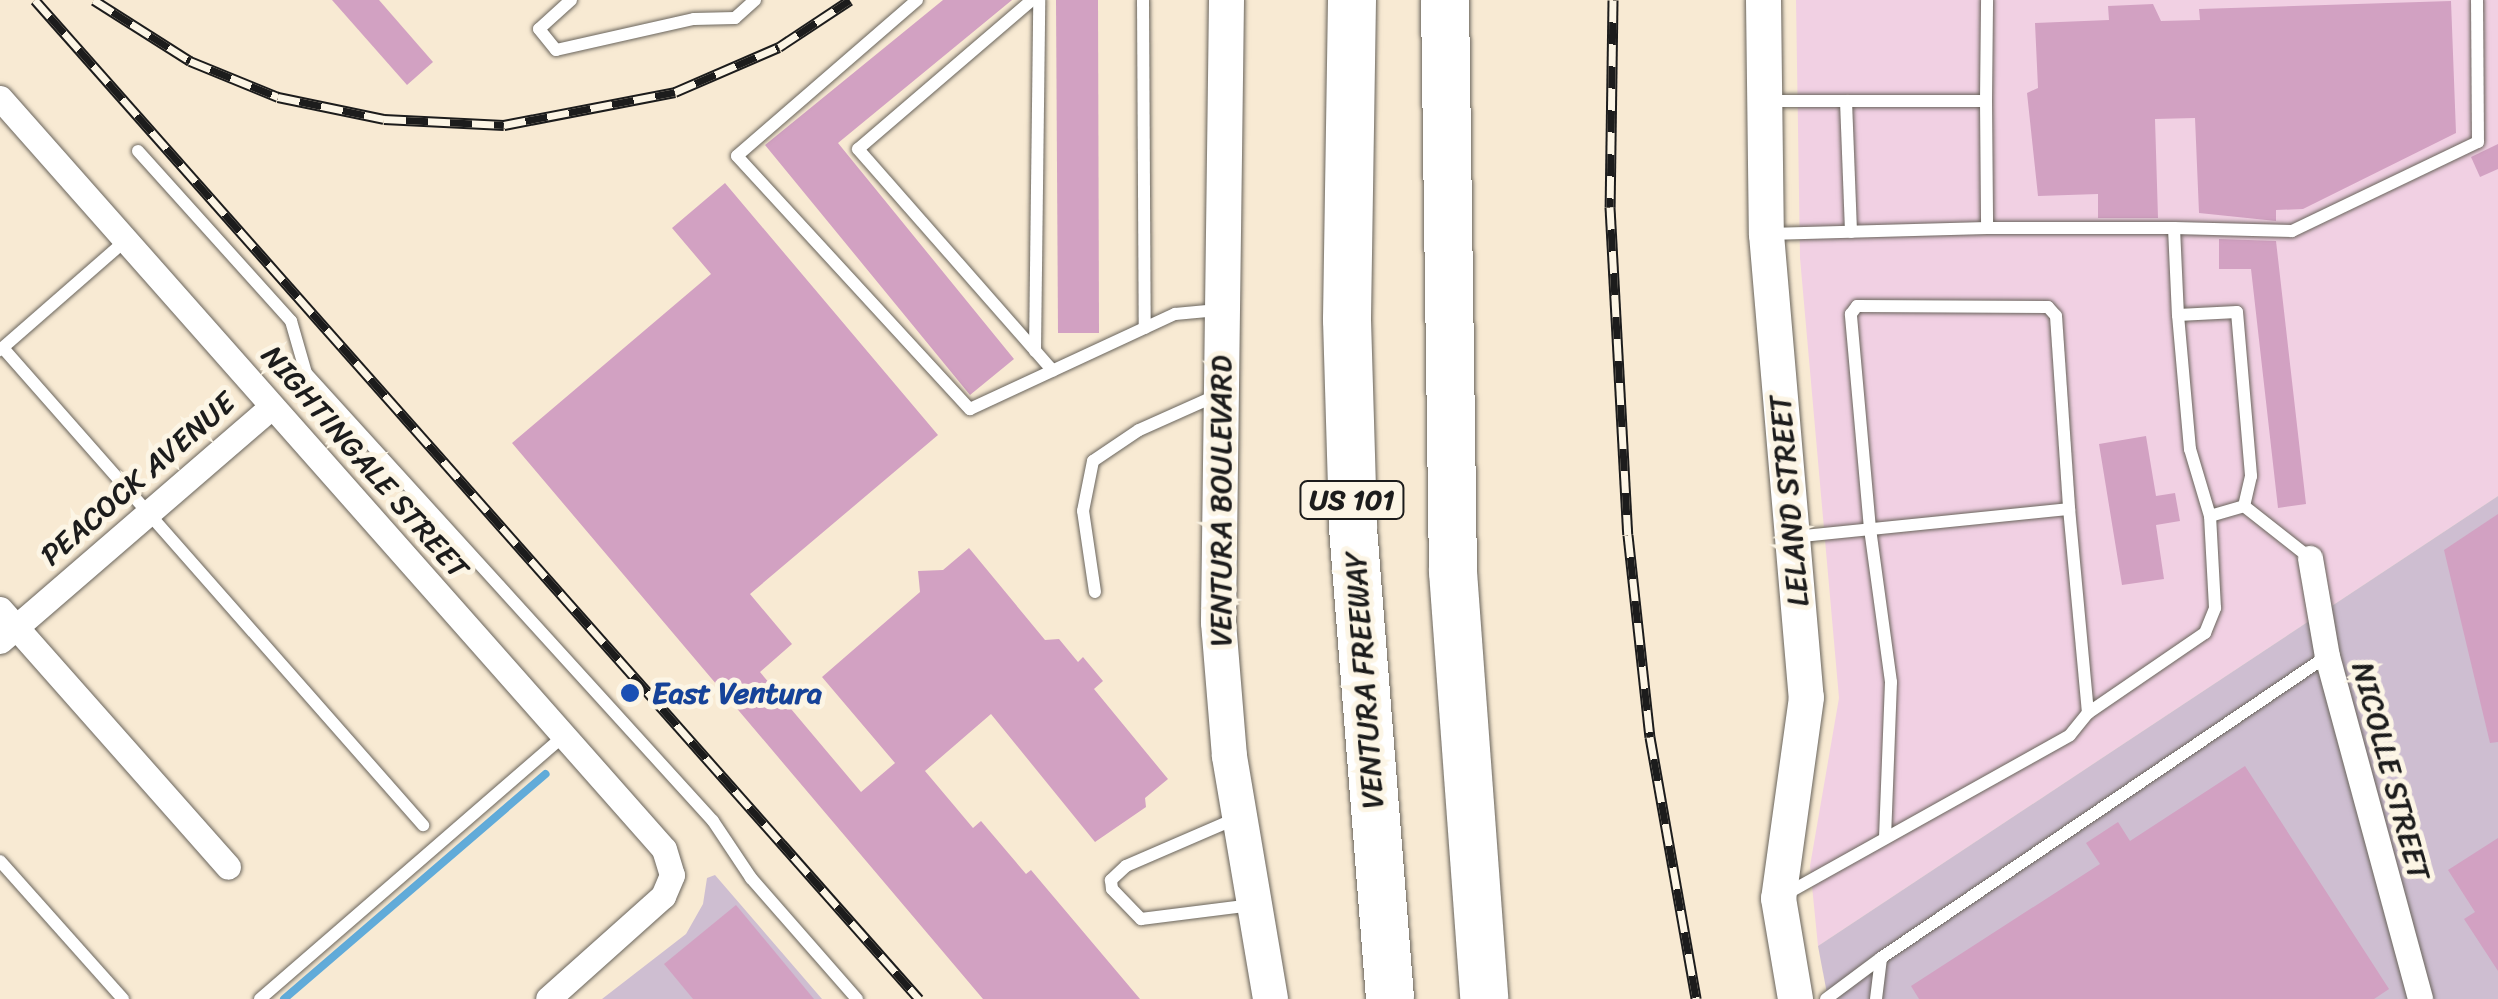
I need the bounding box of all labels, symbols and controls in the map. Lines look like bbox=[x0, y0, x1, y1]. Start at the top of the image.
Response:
street label: NIGHTINGALE STREET bbox=[253, 337, 477, 587]
street label: VENTURA BOULEVARD bbox=[1203, 353, 1239, 649]
street label: PEACOCK AVENUE bbox=[33, 385, 243, 573]
street label: LELAND STREET bbox=[1762, 393, 1816, 609]
road number: US 101 bbox=[1297, 477, 1407, 523]
street label: VENTURA FREEWAY bbox=[1337, 548, 1391, 812]
street label: NICOLLE STREET bbox=[2344, 657, 2438, 885]
place label: East Ventura bbox=[652, 675, 822, 711]
marker: East Ventura bbox=[617, 680, 643, 706]

